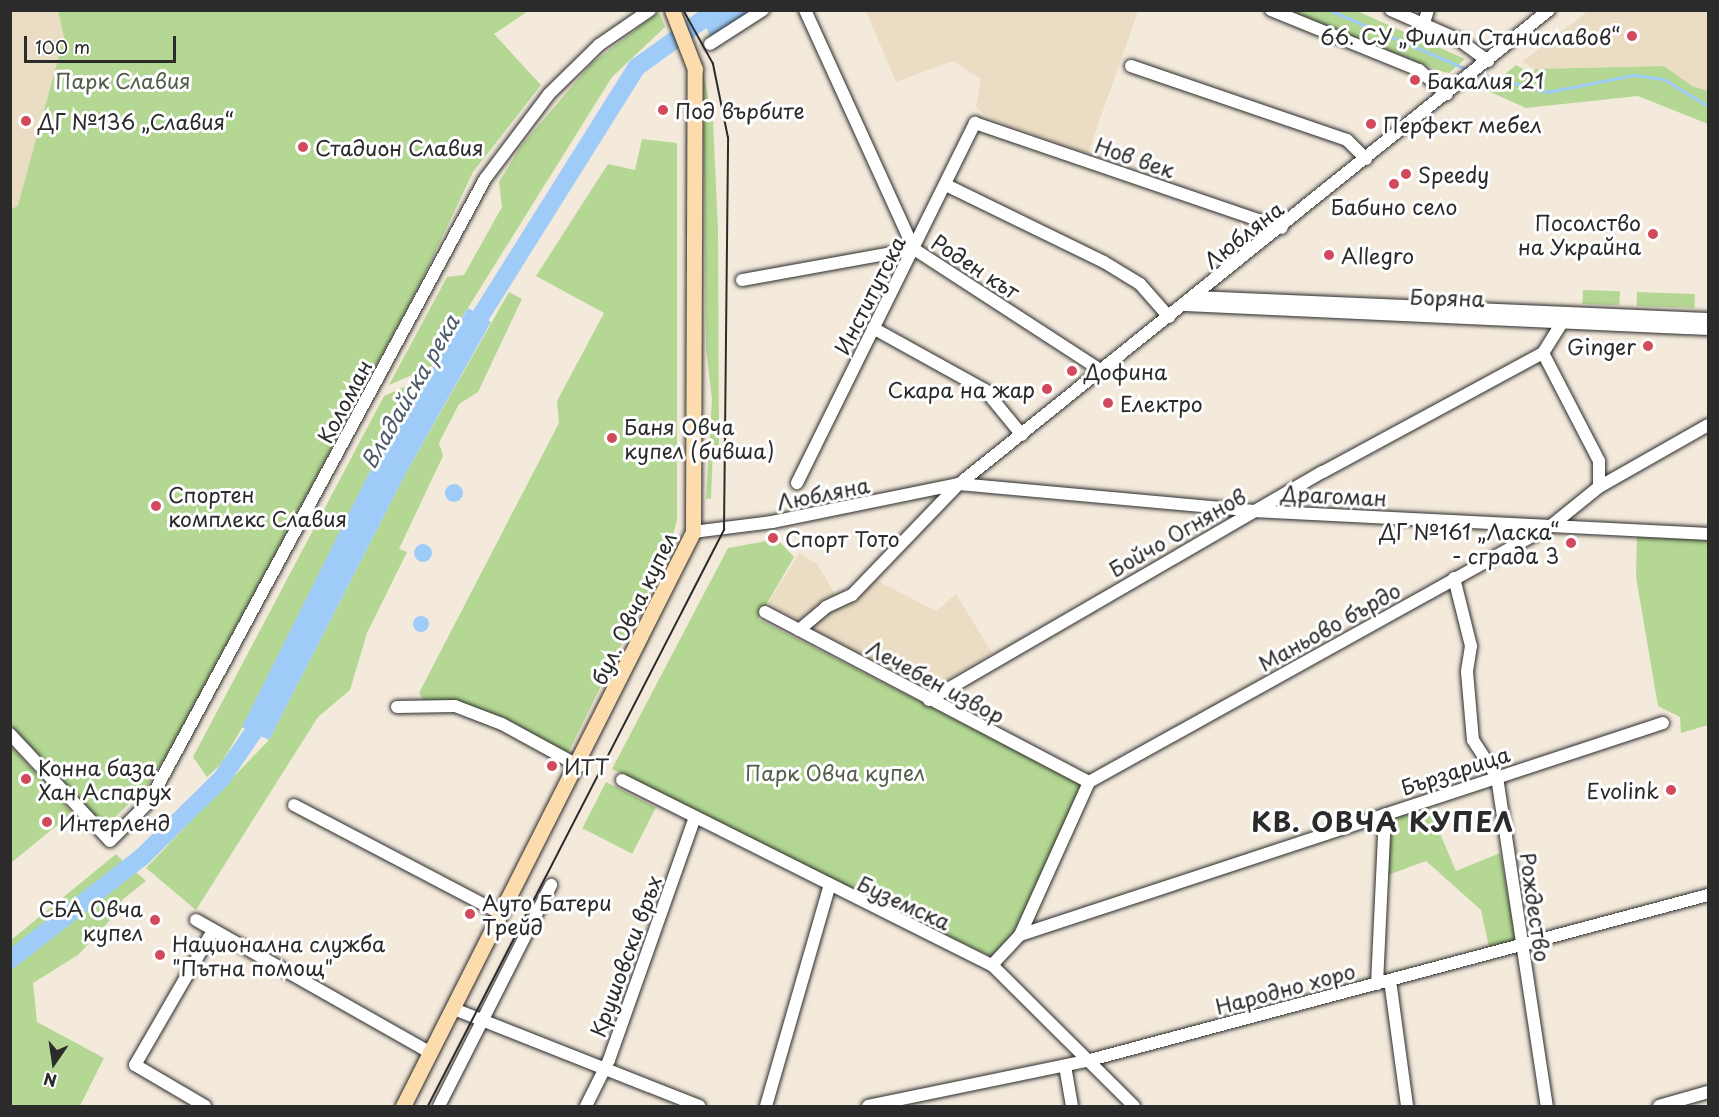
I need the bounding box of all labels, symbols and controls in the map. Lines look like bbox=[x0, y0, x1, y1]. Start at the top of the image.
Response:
place label: 66. СУ „Филип Станиславов“ bbox=[1318, 23, 1620, 49]
scale bar bbox=[27, 24, 178, 62]
marker: 66. СУ „Филип Станиславов“ bbox=[1625, 29, 1639, 43]
text: 100 m bbox=[35, 33, 90, 60]
park label: Парк Славия bbox=[55, 67, 191, 93]
place label: Бакалия 21 bbox=[1427, 67, 1544, 93]
marker: Бакалия 21 bbox=[1408, 73, 1422, 87]
place label: Под върбите bbox=[675, 97, 806, 123]
marker: Под върбите bbox=[656, 103, 670, 117]
place label: ДГ №136 „Славия“ bbox=[38, 108, 235, 134]
place label: Перфект мебел bbox=[1383, 111, 1542, 137]
marker: ДГ №136 „Славия“ bbox=[19, 114, 33, 128]
marker: Перфект мебел bbox=[1364, 117, 1378, 131]
street label: Нов век bbox=[1092, 132, 1178, 182]
place label: Стадион Славия bbox=[315, 134, 485, 160]
marker: Стадион Славия bbox=[296, 140, 310, 154]
place label: Speedy bbox=[1418, 161, 1489, 187]
marker: Speedy bbox=[1399, 167, 1413, 181]
marker: Бабино село bbox=[1387, 177, 1401, 191]
place label: Бабино село bbox=[1330, 193, 1458, 219]
street label: Любляна bbox=[1198, 195, 1288, 273]
place label: Посолство на Украйна bbox=[1517, 209, 1641, 259]
marker: Посолство на Украйна bbox=[1646, 227, 1660, 241]
street label: Роден кът bbox=[927, 228, 1025, 304]
street label: Институтска bbox=[828, 232, 910, 358]
place label: Allegro bbox=[1341, 242, 1414, 268]
marker: Allegro bbox=[1322, 248, 1336, 262]
street label: Боряна bbox=[1409, 283, 1485, 311]
water label: Владайска река bbox=[354, 308, 464, 474]
place label: Ginger bbox=[1567, 333, 1636, 359]
marker: Ginger bbox=[1641, 339, 1655, 353]
street label: Коломан bbox=[312, 355, 376, 447]
place label: Дофина bbox=[1084, 358, 1167, 384]
marker: Дофина bbox=[1065, 364, 1079, 378]
place label: Скара на жар bbox=[886, 376, 1035, 402]
marker: Скара на жар bbox=[1040, 382, 1054, 396]
place label: Електро bbox=[1120, 390, 1203, 416]
marker: Електро bbox=[1101, 396, 1115, 410]
place label: Баня Овча купел (бивша) bbox=[624, 413, 775, 463]
marker: Баня Овча купел (бивша) bbox=[605, 431, 619, 445]
street label: Любляна bbox=[775, 472, 871, 514]
street label: Драгоман bbox=[1280, 480, 1388, 510]
place label: Спортен комплекс Славия bbox=[168, 481, 349, 531]
street label: Бойчо Огнянов bbox=[1104, 482, 1250, 582]
marker: Спортен комплекс Славия bbox=[149, 499, 163, 513]
place label: ДГ №161 „Ласка“ - сграда 3 bbox=[1379, 518, 1559, 568]
place label: Спорт Тото bbox=[785, 525, 900, 551]
street label: бул. Овча купел bbox=[585, 527, 681, 689]
marker: Спорт Тото bbox=[766, 531, 780, 545]
marker: ДГ №161 „Ласка“ - сграда 3 bbox=[1564, 536, 1578, 550]
street label: Маньово бърдо bbox=[1253, 576, 1405, 676]
street label: Лечебен извор bbox=[863, 634, 1009, 728]
street label: Бързарица bbox=[1397, 741, 1513, 799]
place label: ИТТ bbox=[564, 753, 609, 779]
place label: Конна база Хан Аспарух bbox=[38, 754, 173, 804]
marker: ИТТ bbox=[545, 759, 559, 773]
park label: Парк Овча купел bbox=[744, 759, 926, 785]
marker: Конна база Хан Аспарух bbox=[19, 772, 33, 786]
place label: Evolink bbox=[1587, 777, 1659, 803]
marker: Evolink bbox=[1664, 783, 1678, 797]
district label: КВ. ОВЧА КУПЕЛ bbox=[1253, 805, 1513, 837]
place label: Интерленд bbox=[59, 809, 170, 835]
marker: Интерленд bbox=[40, 815, 54, 829]
street label: Рождество bbox=[1516, 851, 1556, 963]
street label: Буземска bbox=[854, 870, 954, 934]
street label: Крушовски връх bbox=[584, 871, 666, 1041]
place label: Ауто Батери Трейд bbox=[482, 889, 612, 939]
place label: СБА Овча купел bbox=[38, 895, 143, 945]
marker: Ауто Батери Трейд bbox=[463, 907, 477, 921]
marker: СБА Овча купел bbox=[148, 913, 162, 927]
place label: Национална служба "Пътна помощ" bbox=[172, 930, 386, 980]
marker: Национална служба "Пътна помощ" bbox=[153, 948, 167, 962]
street label: Народно хоро bbox=[1212, 957, 1358, 1019]
north arrow bbox=[24, 1033, 84, 1093]
text: N bbox=[41, 1067, 59, 1094]

